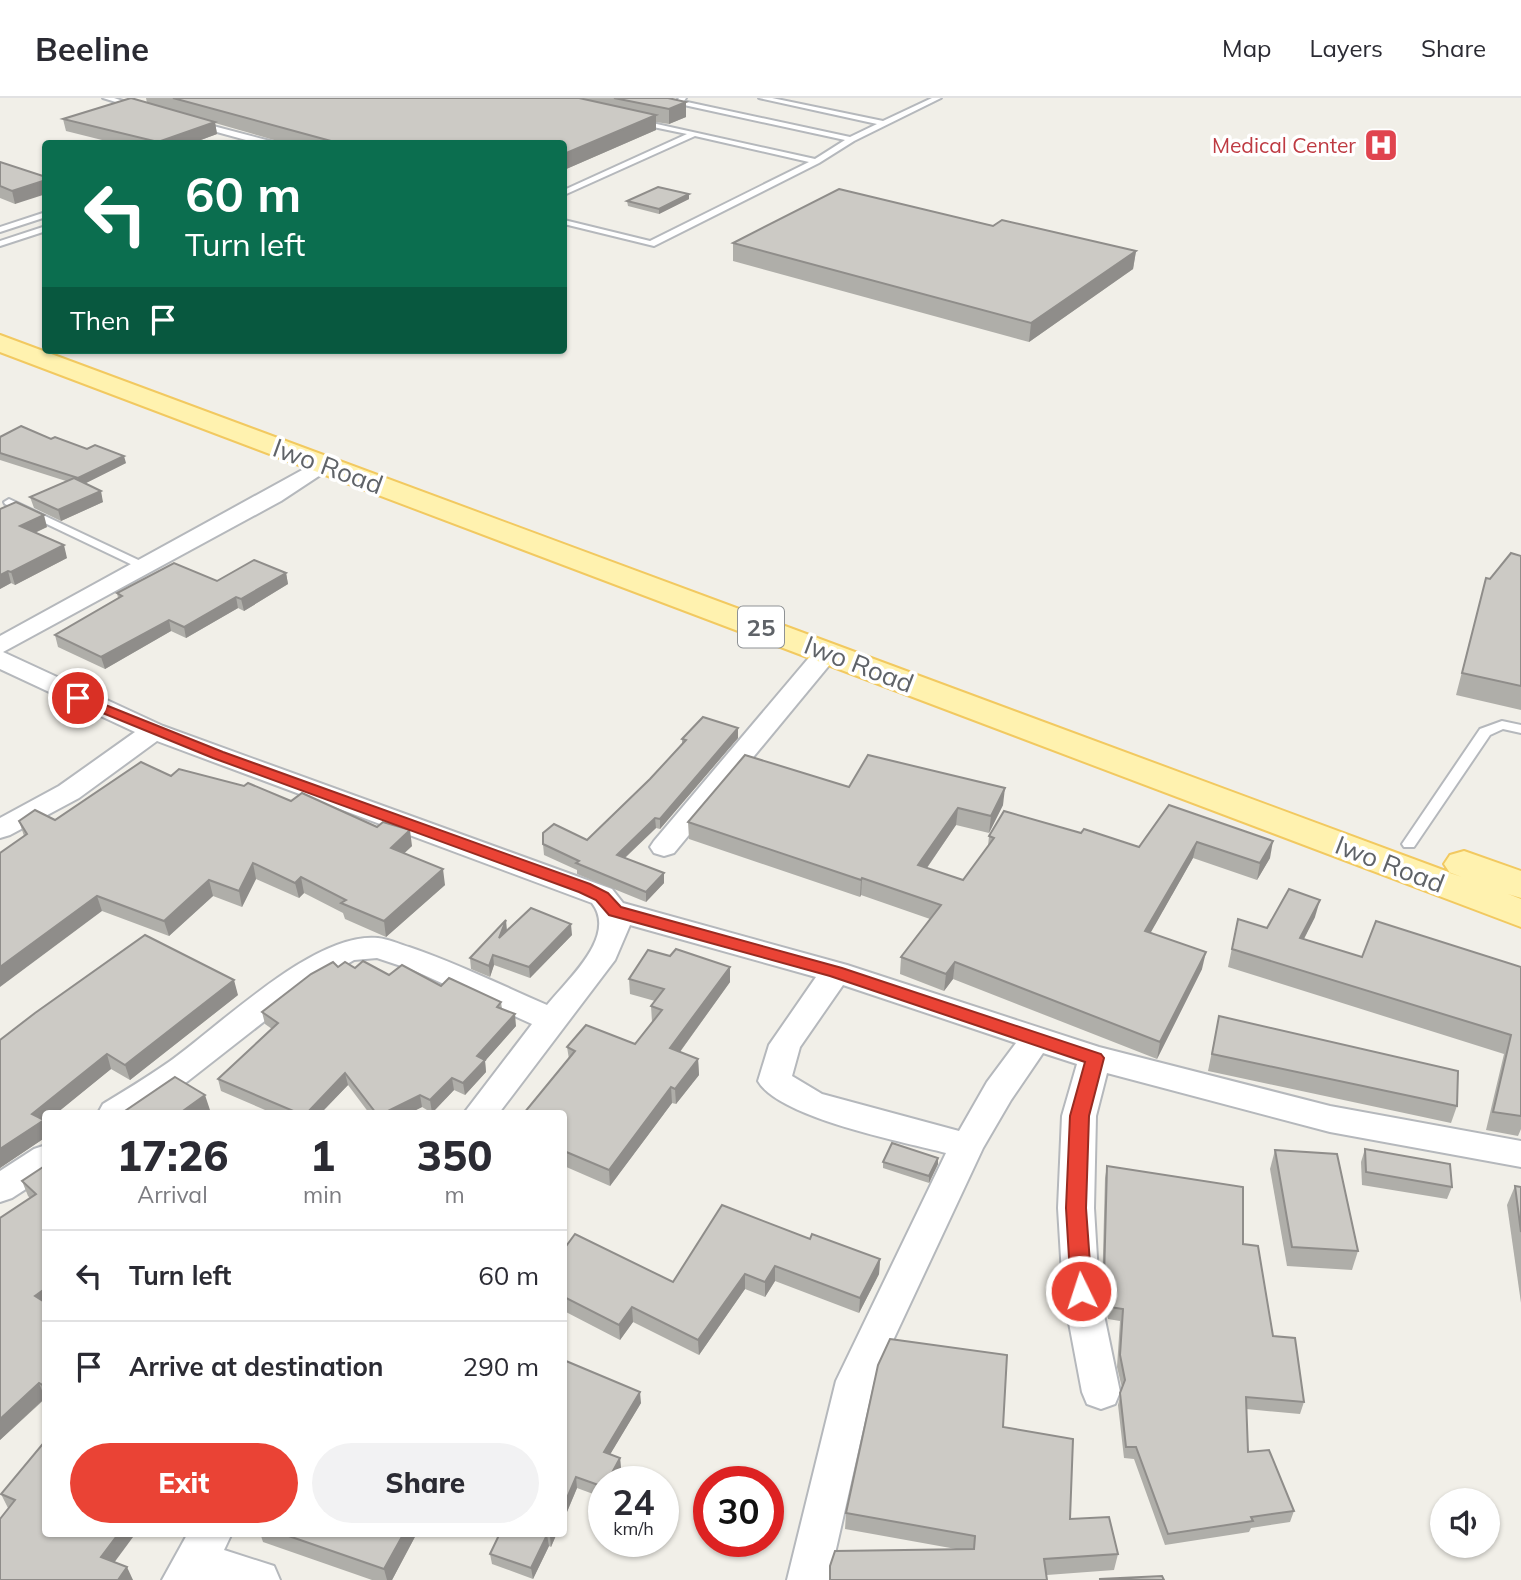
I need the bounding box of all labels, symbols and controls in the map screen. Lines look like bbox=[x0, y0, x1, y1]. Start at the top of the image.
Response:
text: Beeline bbox=[35, 28, 149, 69]
text: Map bbox=[1222, 33, 1271, 63]
text: Layers bbox=[1309, 33, 1383, 63]
text: Share bbox=[1421, 33, 1486, 63]
hospital icon: Medical Center bbox=[1362, 126, 1400, 164]
place label: Medical Center bbox=[1212, 132, 1356, 158]
text: 60 m bbox=[185, 163, 301, 224]
icon: left bbox=[70, 168, 161, 259]
text: Turn left bbox=[185, 224, 305, 264]
icon: arrive bbox=[144, 301, 182, 339]
text: Then bbox=[70, 304, 130, 337]
street label: Iwo Road bbox=[269, 431, 387, 501]
road number: 25 bbox=[738, 606, 784, 648]
street label: Iwo Road bbox=[800, 628, 918, 700]
pin bbox=[48, 668, 108, 728]
icon: arrive bbox=[59, 679, 97, 717]
street label: Iwo Road bbox=[1331, 828, 1449, 900]
text: 17:26 bbox=[117, 1129, 228, 1182]
text: 1 bbox=[310, 1129, 335, 1182]
text: 350 bbox=[417, 1129, 492, 1182]
text: Arrival bbox=[137, 1180, 208, 1209]
text: min bbox=[303, 1180, 342, 1209]
text: m bbox=[444, 1180, 465, 1209]
position arrow bbox=[1044, 1254, 1118, 1328]
icon: left bbox=[70, 1257, 108, 1295]
text: Turn left bbox=[129, 1259, 231, 1292]
text: 60 m bbox=[478, 1259, 539, 1292]
icon: arrive bbox=[70, 1348, 108, 1386]
text: Arrive at destination bbox=[129, 1350, 384, 1383]
text: 290 m bbox=[463, 1350, 539, 1383]
button: Exit bbox=[70, 1443, 298, 1523]
button: Share bbox=[312, 1443, 539, 1523]
speed limit sign: 30 bbox=[693, 1466, 784, 1557]
text: 24 bbox=[612, 1480, 655, 1524]
map controls bbox=[1430, 1488, 1500, 1558]
button: sound bbox=[1430, 1488, 1500, 1558]
text: km/h bbox=[613, 1517, 654, 1540]

